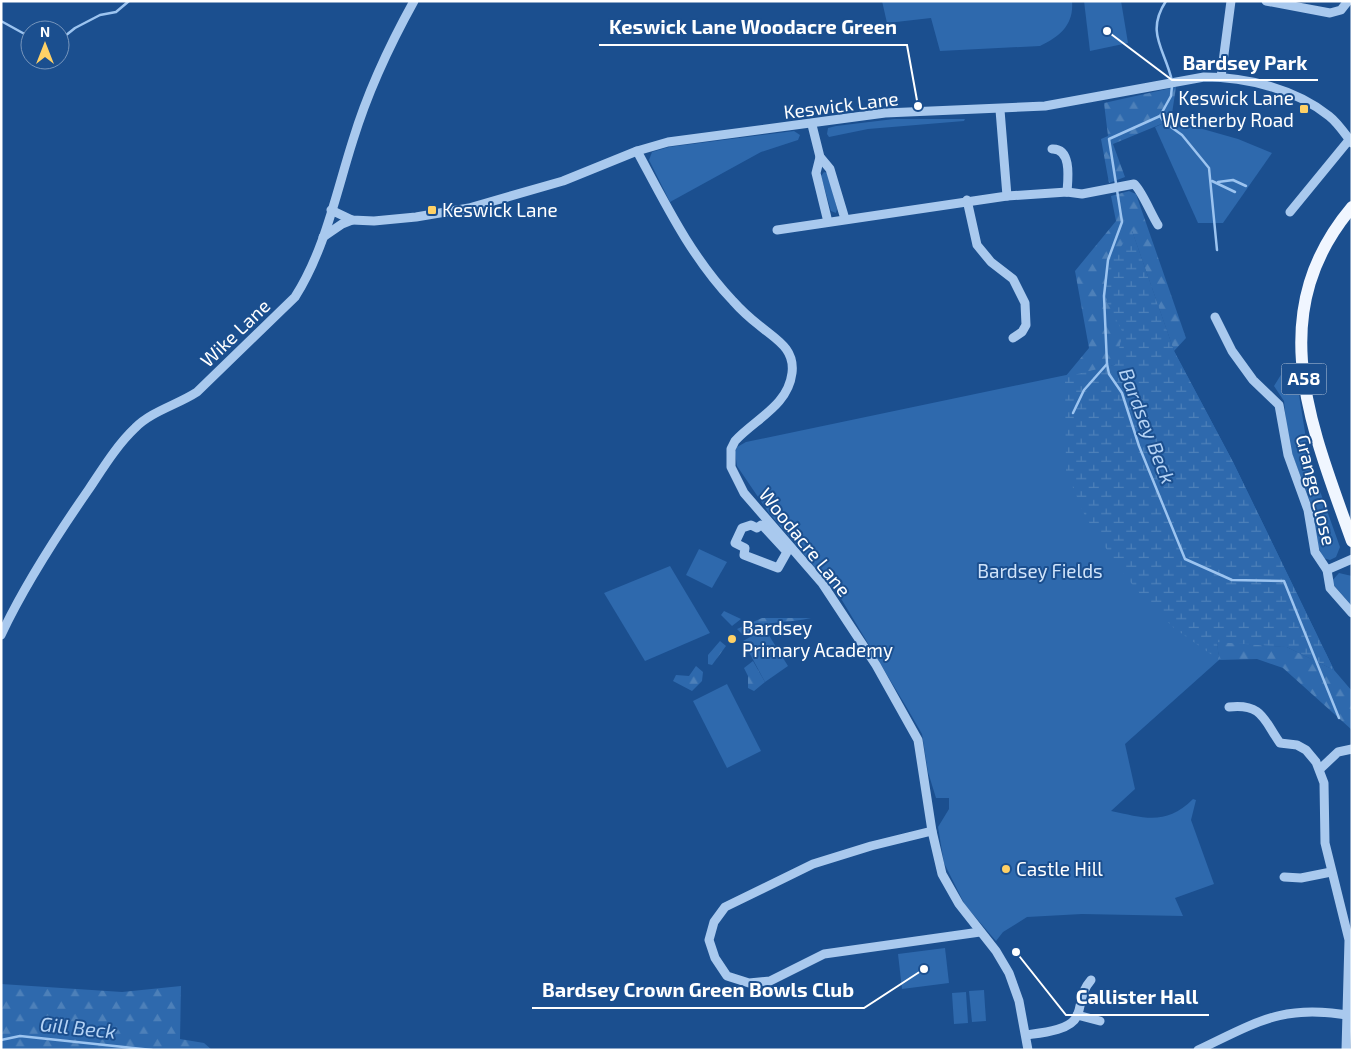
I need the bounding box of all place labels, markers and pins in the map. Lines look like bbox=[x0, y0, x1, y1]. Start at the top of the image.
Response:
callout: Keswick Lane Woodacre Green bbox=[599, 10, 907, 45]
callout: Bardsey Park bbox=[1172, 45, 1318, 80]
place label: Keswick Lane Wetherby Road bbox=[1162, 86, 1294, 131]
marker: Keswick Lane Wetherby Road bbox=[1298, 103, 1310, 115]
place label: Keswick Lane bbox=[442, 198, 558, 221]
marker: Keswick Lane bbox=[426, 204, 438, 216]
place label: Bardsey Primary Academy bbox=[742, 616, 893, 661]
marker: Bardsey Primary Academy bbox=[726, 633, 738, 645]
place label: Castle Hill bbox=[1016, 857, 1103, 880]
marker: Castle Hill bbox=[1000, 863, 1012, 875]
callout: Bardsey Crown Green Bowls Club bbox=[532, 973, 864, 1008]
callout: Callister Hall bbox=[1066, 980, 1209, 1015]

